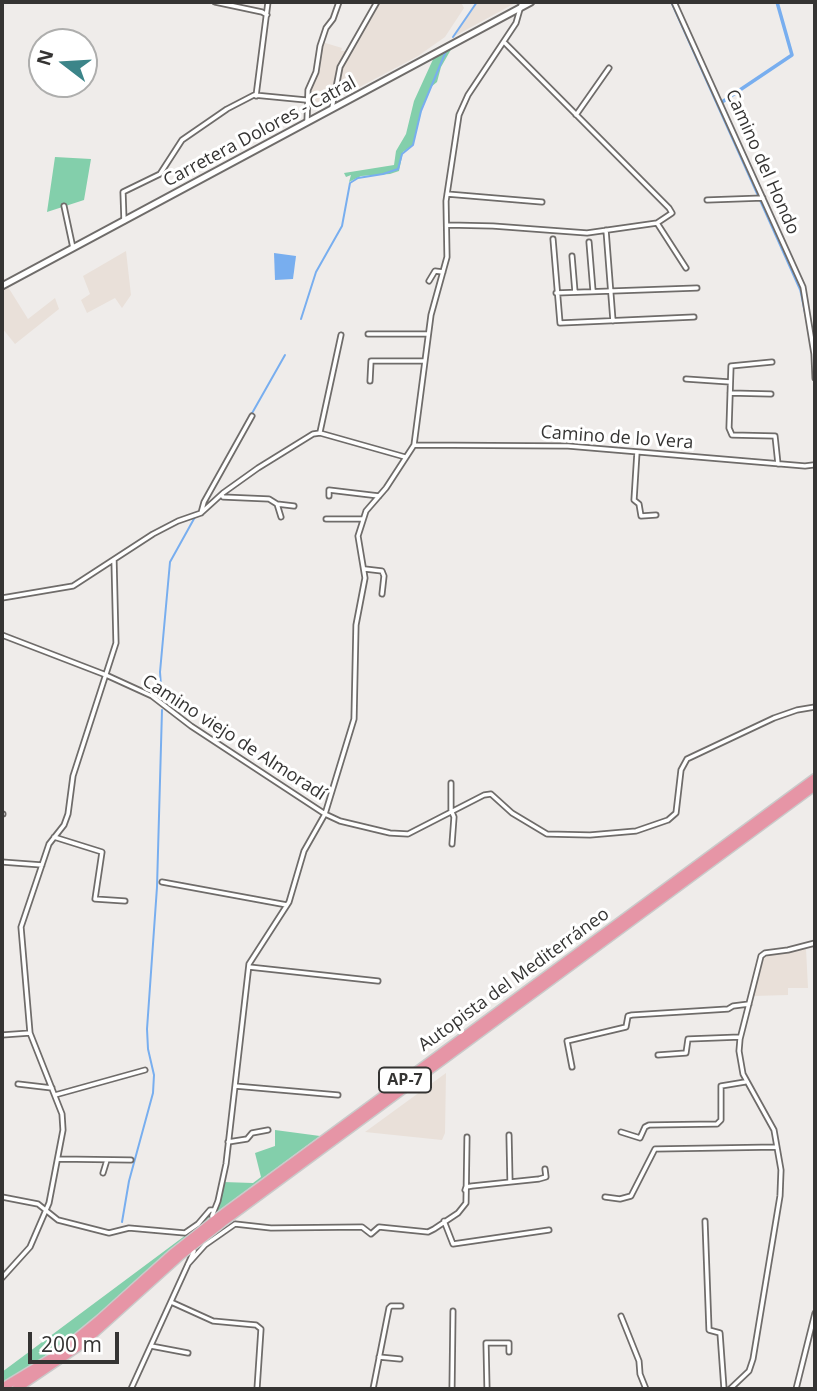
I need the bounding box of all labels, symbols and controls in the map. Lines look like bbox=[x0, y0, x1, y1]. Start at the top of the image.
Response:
north arrow bbox=[28, 28, 98, 98]
text: N bbox=[30, 46, 60, 69]
street label: Carretera Dolores - Catral bbox=[160, 72, 360, 192]
street label: Camino del Hondo bbox=[720, 86, 804, 238]
street label: Camino de lo Vera bbox=[540, 422, 694, 454]
street label: Camino viejo de Almoradí bbox=[138, 670, 330, 806]
street label: Autopista del Mediterráneo bbox=[414, 904, 614, 1056]
road number: AP-7 bbox=[379, 1068, 431, 1092]
scale bar bbox=[32, 1318, 122, 1362]
text: 200 m bbox=[41, 1330, 102, 1358]

